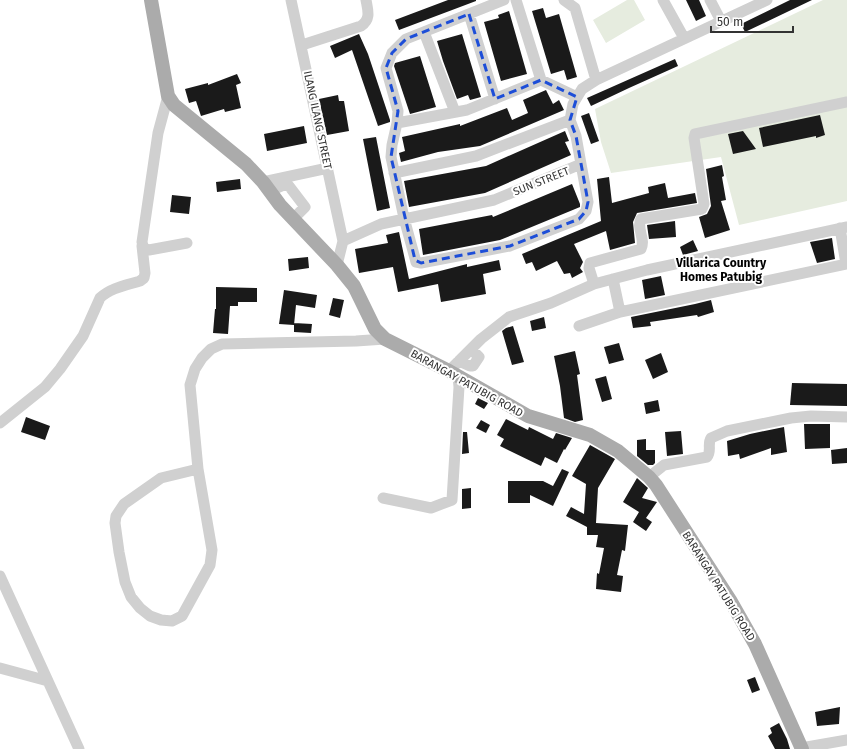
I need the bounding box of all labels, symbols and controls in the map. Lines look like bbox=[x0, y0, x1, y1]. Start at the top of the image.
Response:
scale bar bbox=[711, 8, 793, 34]
text: 50 m bbox=[717, 15, 743, 29]
street label: ILANG ILANG STREET bbox=[301, 70, 334, 171]
street label: SUN STREET bbox=[511, 164, 571, 199]
district label: Villarica Country Homes Patubig bbox=[675, 256, 767, 284]
street label: BARANGAY PATUBIG ROAD bbox=[408, 347, 525, 420]
street label: BARANGAY PATUBIG ROAD bbox=[679, 529, 758, 643]

